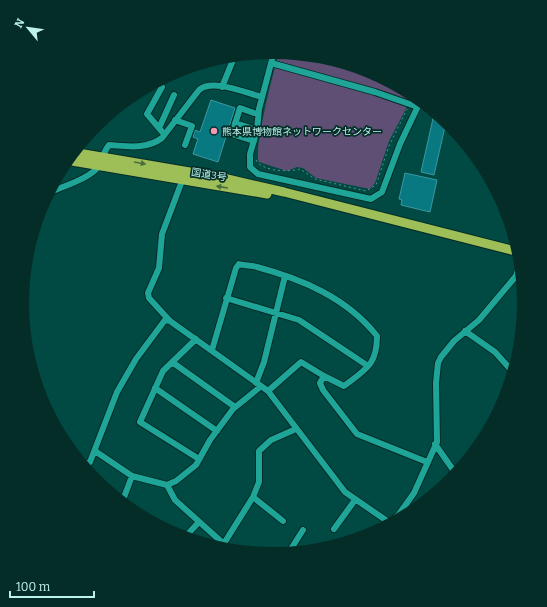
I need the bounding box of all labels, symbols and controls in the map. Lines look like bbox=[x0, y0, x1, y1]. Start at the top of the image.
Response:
north arrow bbox=[8, 8, 48, 48]
text: N bbox=[12, 16, 28, 30]
marker: 熊本県博物館ネットワークセンター bbox=[209, 126, 219, 136]
place label: 熊本県博物館ネットワークセンター bbox=[222, 126, 382, 138]
one-way arrow bbox=[134, 161, 146, 167]
street label: 国道3号 bbox=[190, 166, 227, 184]
one-way arrow bbox=[216, 183, 228, 189]
scale bar bbox=[10, 573, 94, 599]
text: 100 m bbox=[16, 580, 51, 594]

